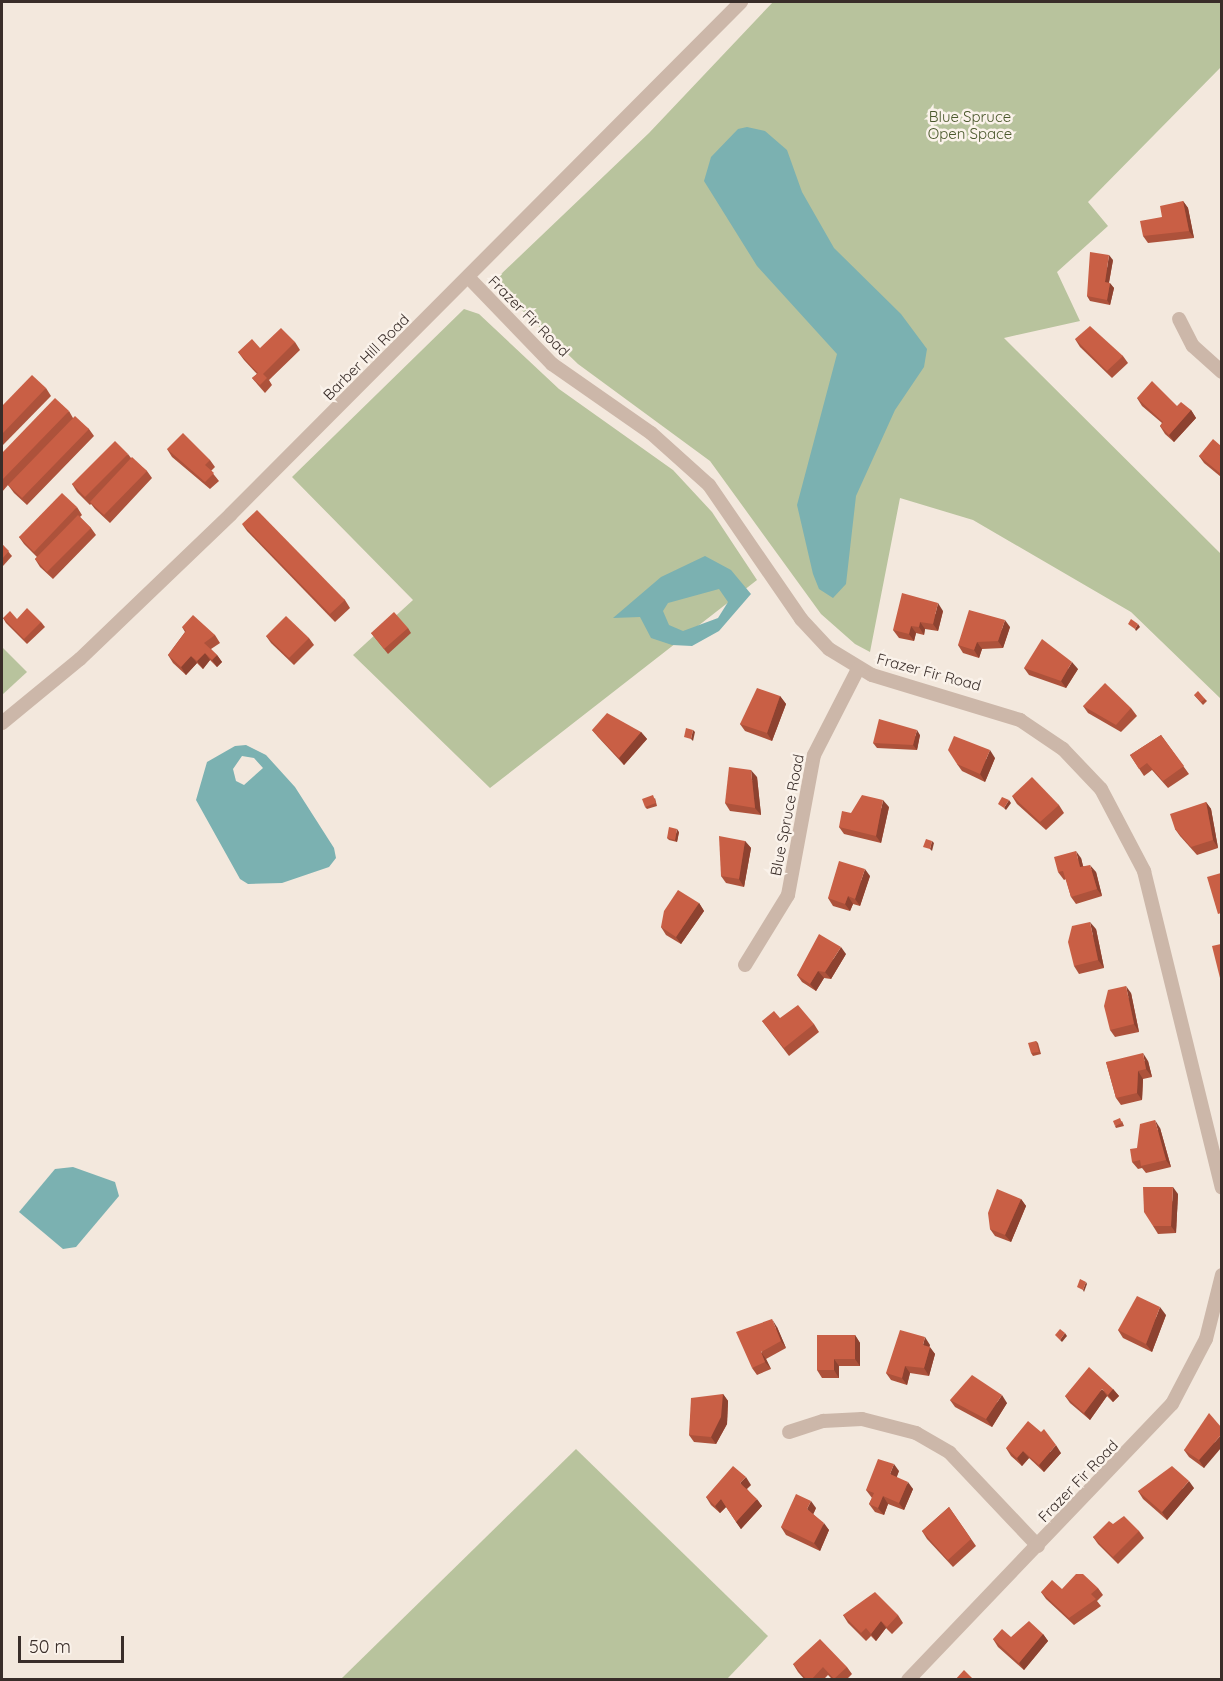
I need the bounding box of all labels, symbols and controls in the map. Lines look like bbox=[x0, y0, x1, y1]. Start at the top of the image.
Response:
park label: Blue Spruce Open Space bbox=[928, 107, 1012, 142]
street label: Frazer Fir Road bbox=[485, 272, 573, 360]
street label: Barber Hill Road bbox=[319, 310, 413, 404]
street label: Frazer Fir Road bbox=[875, 649, 983, 695]
street label: Blue Spruce Road bbox=[766, 753, 808, 877]
street label: Frazer Fir Road bbox=[1034, 1436, 1122, 1526]
scale bar bbox=[21, 1624, 128, 1662]
text: 50 m bbox=[29, 1635, 71, 1658]

